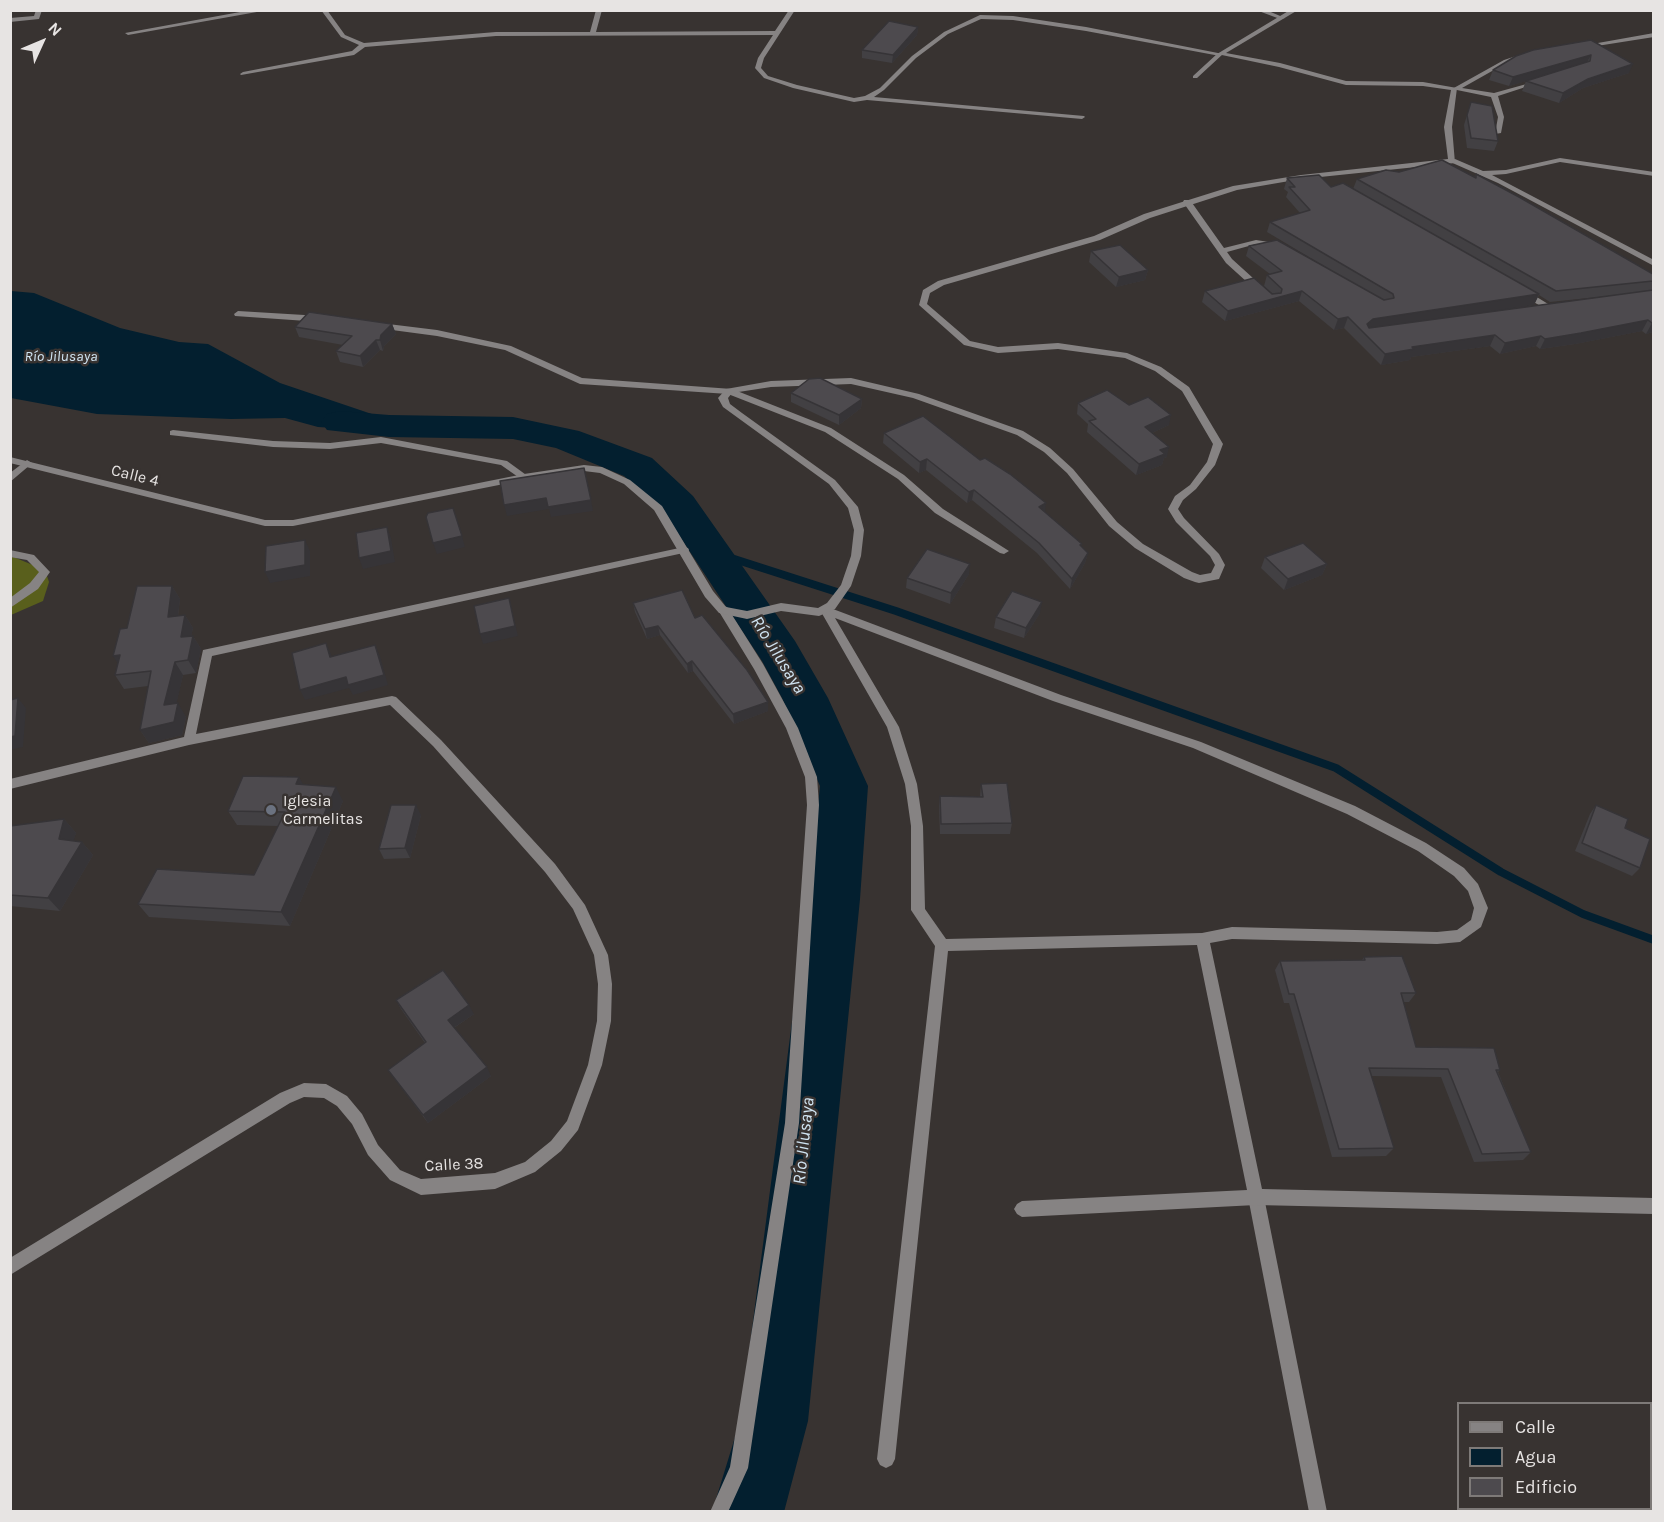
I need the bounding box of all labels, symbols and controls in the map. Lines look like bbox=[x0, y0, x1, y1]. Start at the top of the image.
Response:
north arrow bbox=[12, 12, 72, 72]
text: N bbox=[44, 18, 66, 40]
water label: Río Jilusaya bbox=[24, 348, 98, 366]
street label: Calle 4 bbox=[109, 461, 161, 491]
water label: Río Jilusaya bbox=[746, 612, 810, 698]
place label: Iglesia Carmelitas bbox=[283, 791, 363, 829]
marker: Iglesia Carmelitas bbox=[264, 803, 278, 817]
water label: Río Jilusaya bbox=[789, 1096, 819, 1186]
street label: Calle 38 bbox=[424, 1154, 484, 1176]
legend bbox=[1457, 1402, 1652, 1510]
text: Calle bbox=[1515, 1416, 1555, 1438]
text: Agua bbox=[1515, 1446, 1556, 1468]
text: Edificio bbox=[1515, 1476, 1577, 1498]

